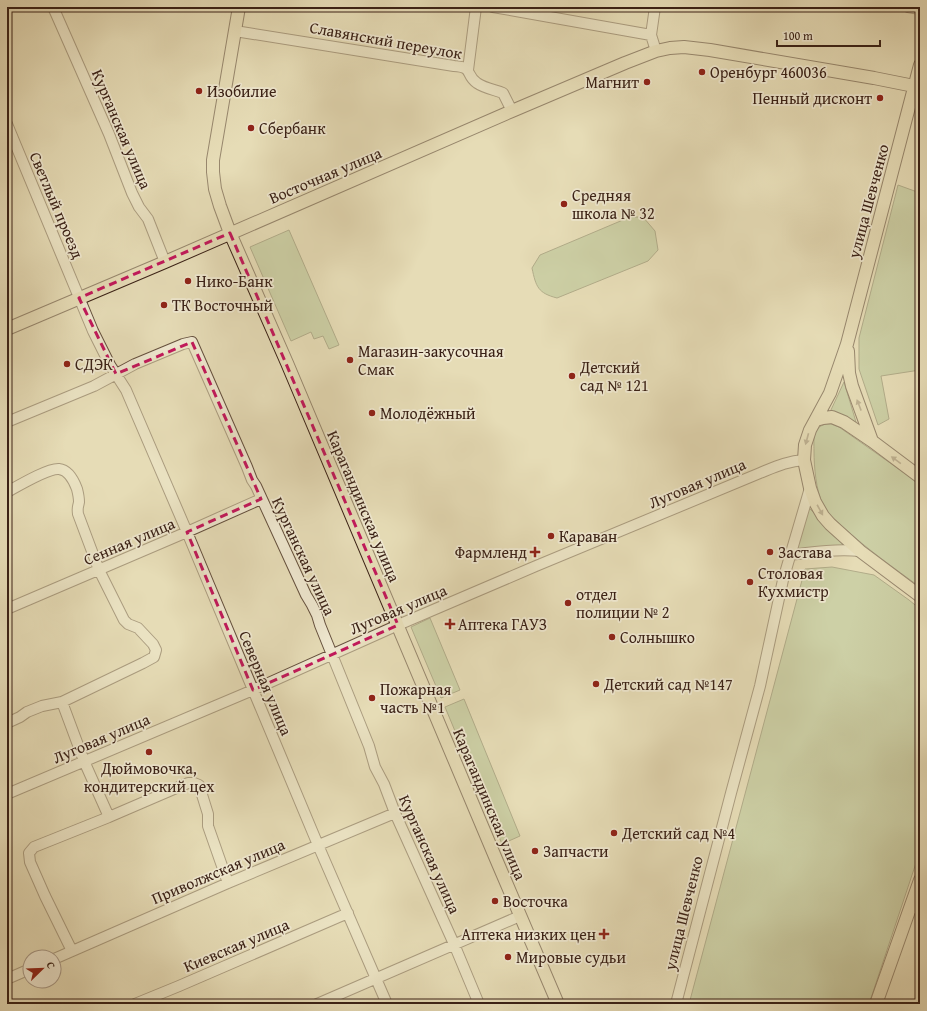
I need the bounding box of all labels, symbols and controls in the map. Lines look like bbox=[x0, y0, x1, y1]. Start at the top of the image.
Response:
street label: Славянский переулок bbox=[308, 15, 465, 65]
scale bar bbox=[777, 22, 880, 48]
text: 100 m bbox=[783, 27, 813, 44]
place label: Оренбург 460036 bbox=[710, 60, 827, 84]
street label: Курганская улица bbox=[86, 65, 158, 193]
marker: Оренбург 460036 bbox=[697, 67, 707, 77]
place label: Магнит bbox=[586, 70, 639, 94]
marker: Магнит bbox=[642, 77, 652, 87]
place label: Изобилие bbox=[207, 79, 276, 103]
marker: Изобилие bbox=[194, 86, 204, 96]
place label: Пенный дисконт bbox=[753, 86, 872, 110]
marker: Пенный дисконт bbox=[875, 93, 885, 103]
place label: Сбербанк bbox=[259, 116, 326, 140]
marker: Сбербанк bbox=[246, 123, 256, 133]
street label: Восточная улица bbox=[265, 140, 385, 210]
street label: улица Шевченко bbox=[841, 141, 895, 262]
street label: Светлый проезд bbox=[24, 148, 90, 262]
place label: Средняя школа № 32 bbox=[572, 183, 655, 225]
marker: Средняя школа № 32 bbox=[559, 199, 569, 209]
place label: Нико-Банк bbox=[196, 269, 273, 293]
marker: Нико-Банк bbox=[183, 276, 193, 286]
place label: ТК Восточный bbox=[172, 293, 274, 317]
marker: ТК Восточный bbox=[159, 300, 169, 310]
place label: Магазин-закусочная Смак bbox=[358, 339, 504, 381]
place label: СДЭК bbox=[75, 352, 113, 376]
marker: Магазин-закусочная Смак bbox=[345, 355, 355, 365]
place label: Детский сад № 121 bbox=[579, 355, 649, 397]
marker: СДЭК bbox=[62, 359, 72, 369]
marker: Детский сад № 121 bbox=[567, 371, 577, 381]
one-way arrow bbox=[855, 398, 861, 410]
place label: Молодёжный bbox=[380, 401, 476, 425]
marker: Молодёжный bbox=[367, 408, 377, 418]
street label: Карагандинская улица bbox=[321, 426, 407, 586]
one-way arrow bbox=[804, 433, 810, 445]
street label: Луговая улица bbox=[645, 452, 750, 514]
one-way arrow bbox=[891, 456, 901, 464]
street label: Курганская улица bbox=[266, 493, 342, 619]
one-way arrow bbox=[816, 504, 823, 516]
street label: Сенная улица bbox=[80, 511, 179, 571]
place label: Караван bbox=[559, 524, 617, 548]
marker: Караван bbox=[546, 531, 556, 541]
place label: Фармленд bbox=[455, 540, 527, 564]
place label: Застава bbox=[778, 540, 832, 564]
marker: Фармленд bbox=[530, 547, 540, 557]
marker: Застава bbox=[765, 547, 775, 557]
place label: Столовая Кухмистр bbox=[758, 561, 829, 603]
marker: Столовая Кухмистр bbox=[745, 577, 755, 587]
street label: Луговая улица bbox=[346, 578, 451, 640]
place label: отдел полиции № 2 bbox=[576, 582, 670, 624]
marker: отдел полиции № 2 bbox=[563, 598, 573, 608]
place label: Аптека ГАУЗ bbox=[458, 612, 547, 636]
marker: Аптека ГАУЗ bbox=[445, 619, 455, 629]
place label: Солнышко bbox=[620, 625, 695, 649]
street label: Северная улица bbox=[233, 627, 299, 740]
marker: Солнышко bbox=[607, 632, 617, 642]
place label: Детский сад №147 bbox=[603, 672, 733, 696]
place label: Пожарная часть №1 bbox=[380, 677, 451, 719]
marker: Детский сад №147 bbox=[591, 679, 601, 689]
marker: Пожарная часть №1 bbox=[367, 693, 377, 703]
street label: Луговая улица bbox=[49, 707, 154, 769]
street label: Карагандинская улица bbox=[447, 724, 533, 884]
marker: Дюймовочка, кондитерский цех bbox=[144, 747, 154, 757]
place label: Дюймовочка, кондитерский цех bbox=[84, 756, 215, 798]
street label: Курганская улица bbox=[393, 791, 467, 918]
place label: Детский сад №4 bbox=[621, 821, 736, 845]
marker: Детский сад №4 bbox=[609, 828, 619, 838]
street label: Приволжская улица bbox=[148, 832, 289, 910]
place label: Запчасти bbox=[543, 839, 609, 863]
marker: Запчасти bbox=[530, 846, 540, 856]
street label: улица Шевченко bbox=[657, 853, 709, 974]
place label: Восточка bbox=[503, 889, 568, 913]
marker: Восточка bbox=[490, 896, 500, 906]
street label: Киевская улица bbox=[180, 912, 293, 978]
place label: Аптека низких цен bbox=[461, 922, 596, 946]
marker: Аптека низких цен bbox=[599, 929, 609, 939]
place label: Мировые судьи bbox=[516, 945, 626, 969]
north arrow bbox=[22, 949, 62, 989]
marker: Мировые судьи bbox=[503, 952, 513, 962]
text: С bbox=[43, 959, 60, 971]

